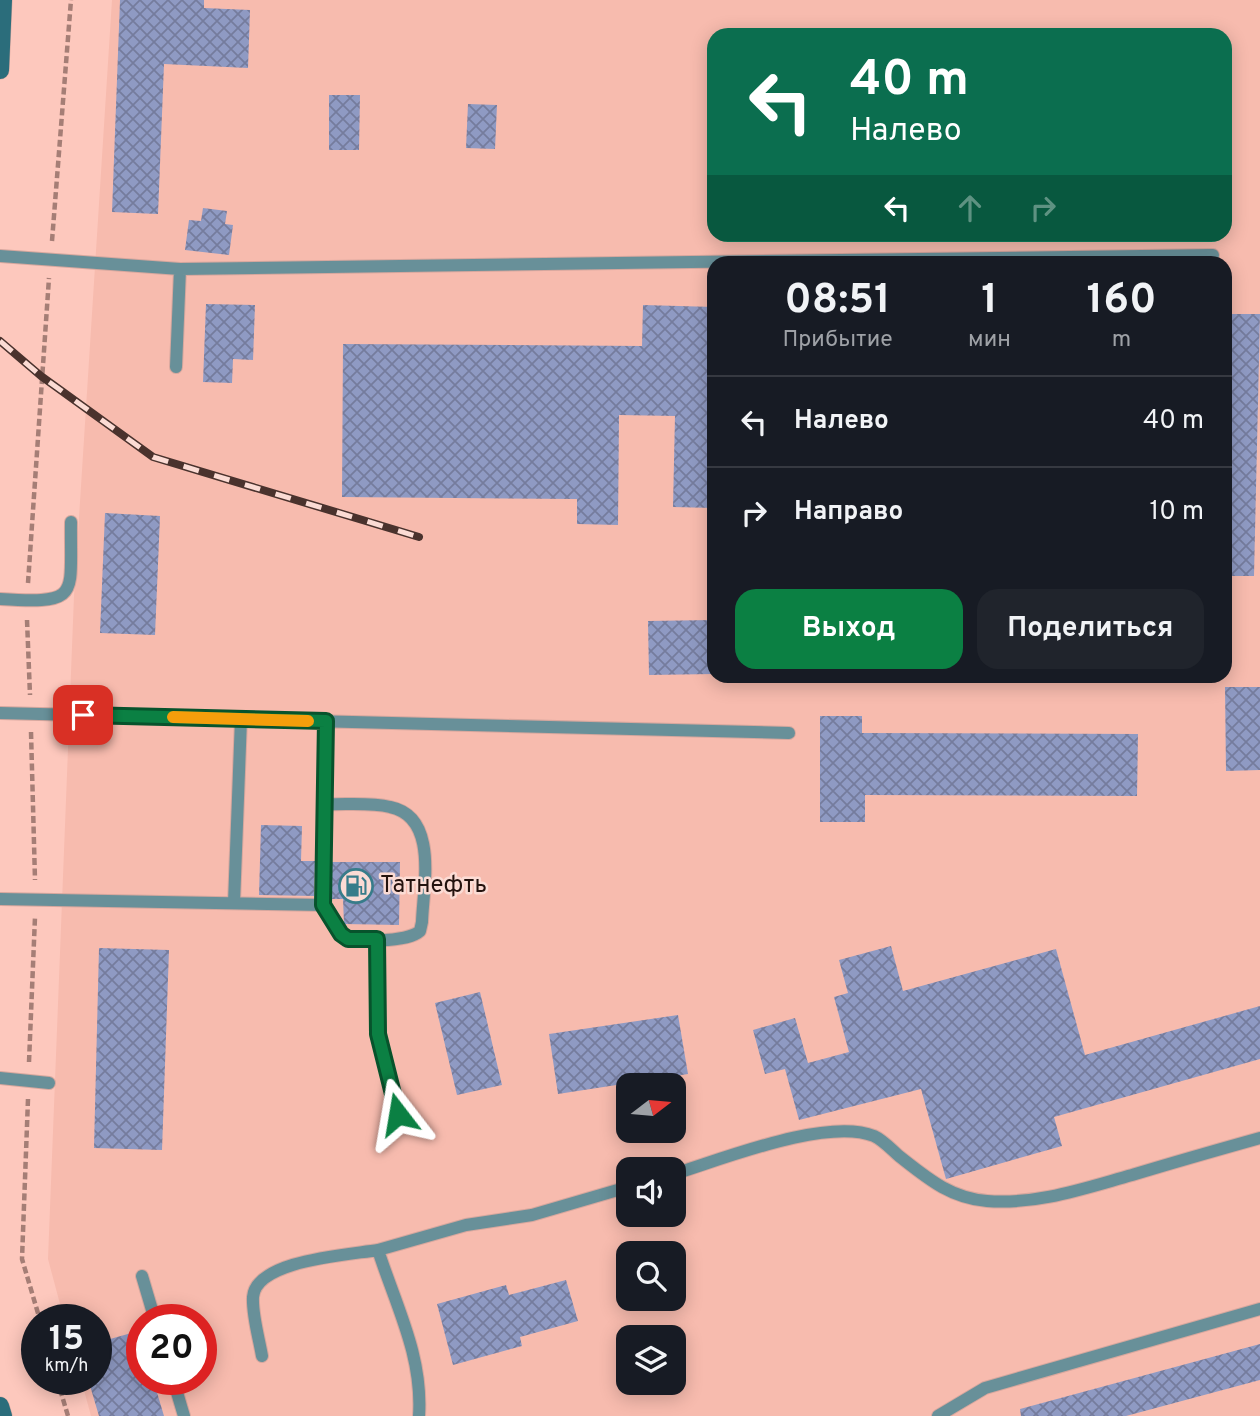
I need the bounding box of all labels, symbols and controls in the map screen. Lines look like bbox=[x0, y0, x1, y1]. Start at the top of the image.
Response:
text: 40 m bbox=[850, 51, 969, 113]
icon: left bbox=[735, 56, 826, 147]
text: Налево bbox=[850, 112, 962, 152]
icon: left bbox=[878, 189, 916, 227]
icon: ahead bbox=[951, 189, 989, 227]
icon: right bbox=[1024, 189, 1062, 227]
text: 08:51 bbox=[784, 275, 891, 328]
text: 1 bbox=[981, 275, 998, 328]
text: 160 bbox=[1086, 275, 1157, 328]
text: Прибытие bbox=[782, 326, 893, 355]
text: мин bbox=[968, 326, 1011, 355]
text: m bbox=[1112, 326, 1131, 355]
icon: left bbox=[735, 403, 773, 441]
text: Налево bbox=[794, 405, 889, 438]
text: 40 m bbox=[1143, 405, 1204, 438]
icon: right bbox=[735, 494, 773, 532]
text: Направо bbox=[794, 496, 903, 529]
text: 10 m bbox=[1149, 496, 1204, 529]
button: Выход bbox=[735, 589, 963, 669]
button: Поделиться bbox=[977, 589, 1204, 669]
pin bbox=[53, 685, 113, 745]
icon: arrive bbox=[64, 696, 102, 734]
fuel station icon: Татнефть bbox=[337, 867, 375, 905]
place label: Татнефть bbox=[380, 871, 487, 901]
north arrow bbox=[616, 1073, 686, 1143]
map controls bbox=[616, 1073, 686, 1395]
position arrow bbox=[361, 1077, 435, 1151]
button: sound bbox=[616, 1157, 686, 1227]
button: search bbox=[616, 1241, 686, 1311]
speed limit sign: 20 bbox=[126, 1304, 217, 1395]
text: 15 bbox=[49, 1318, 84, 1362]
button: layers bbox=[616, 1325, 686, 1395]
text: km/h bbox=[45, 1355, 88, 1378]

